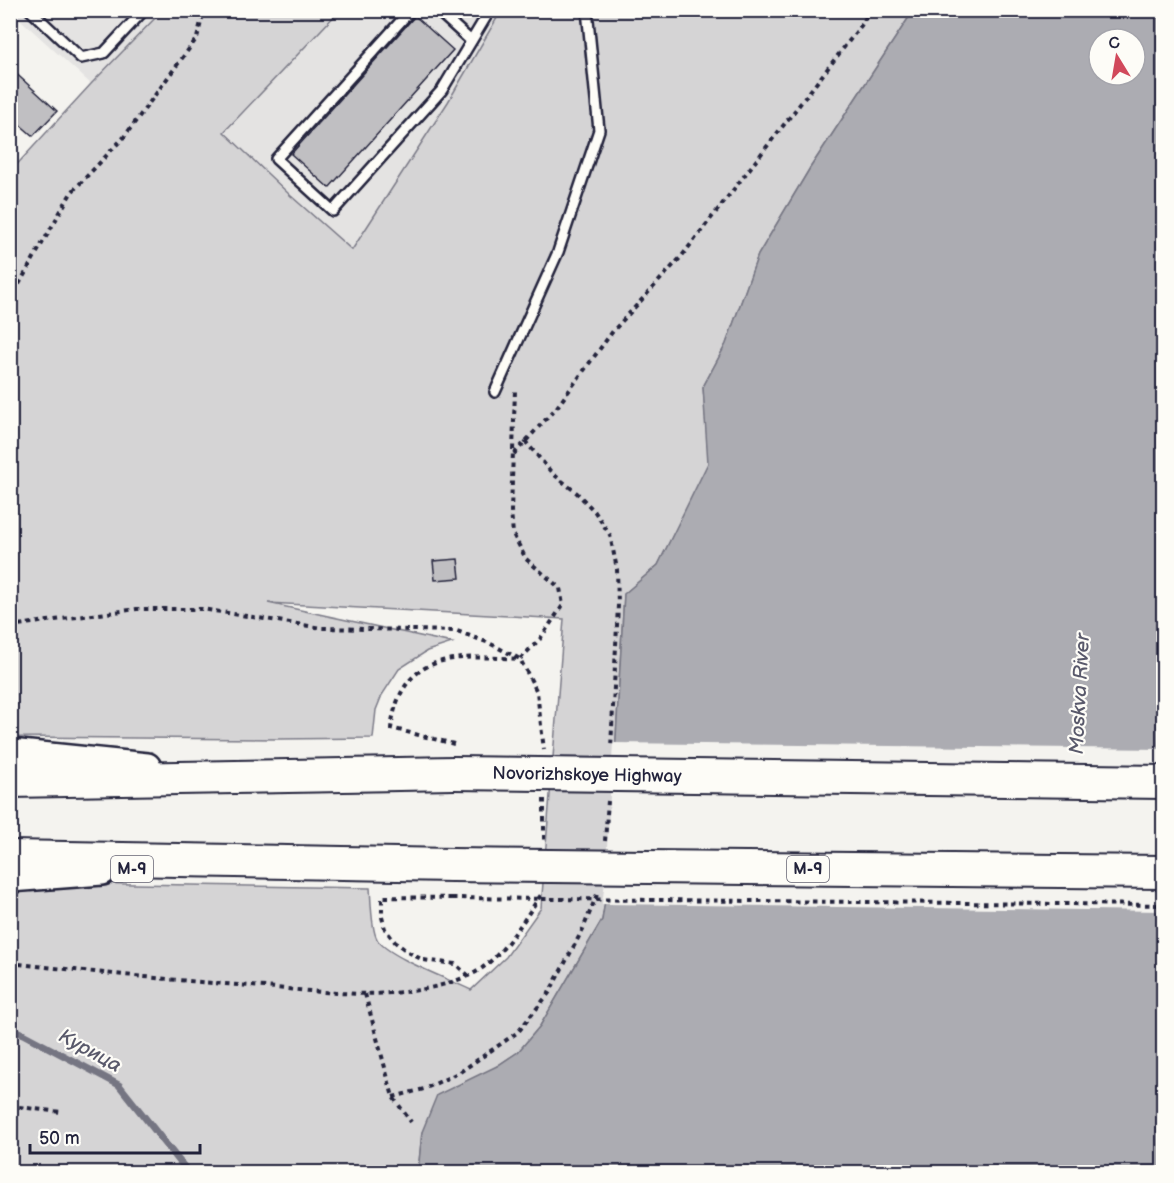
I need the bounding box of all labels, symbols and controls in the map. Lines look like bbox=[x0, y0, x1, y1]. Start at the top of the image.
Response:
north arrow bbox=[1087, 27, 1147, 87]
text: С bbox=[1107, 33, 1122, 54]
water label: Moskva River bbox=[1065, 631, 1095, 755]
street label: Novorizhskoye Highway bbox=[492, 763, 683, 787]
road number: М-9 bbox=[111, 856, 153, 882]
road number: М-9 bbox=[787, 856, 829, 882]
water label: Курица bbox=[54, 1024, 126, 1078]
scale bar bbox=[30, 1117, 200, 1155]
text: 50 m bbox=[39, 1128, 80, 1149]

